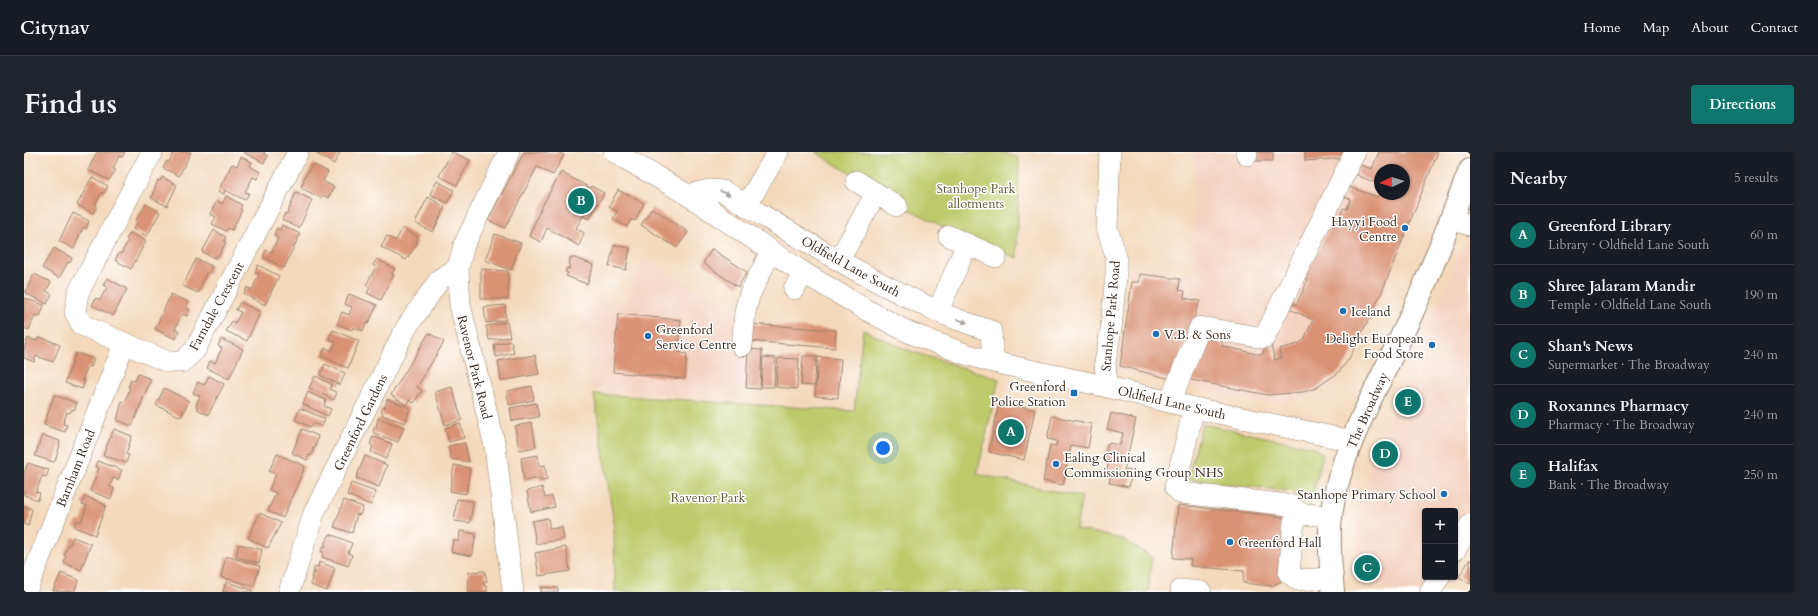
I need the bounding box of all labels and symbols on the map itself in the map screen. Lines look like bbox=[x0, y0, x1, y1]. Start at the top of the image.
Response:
north arrow bbox=[1374, 164, 1410, 200]
park label: Stanhope Park allotments bbox=[936, 180, 1016, 213]
pin: B bbox=[568, 186, 594, 216]
one-way arrow bbox=[719, 190, 731, 197]
place label: Hayyi Food Centre bbox=[1331, 213, 1397, 246]
marker: Hayyi Food Centre bbox=[1400, 223, 1410, 233]
street label: Oldfield Lane South bbox=[798, 232, 903, 302]
street label: Farndale Crescent bbox=[185, 259, 249, 354]
street label: Stanhope Park Road bbox=[1097, 260, 1125, 372]
place label: Iceland bbox=[1351, 303, 1391, 321]
marker: Iceland bbox=[1338, 306, 1348, 316]
street label: Ravenor Park Road bbox=[452, 313, 496, 421]
one-way arrow bbox=[957, 318, 969, 324]
place label: Greenford Service Centre bbox=[656, 321, 737, 354]
place label: V.B. & Sons bbox=[1164, 326, 1231, 344]
marker: V.B. & Sons bbox=[1151, 329, 1161, 339]
place label: Delight European Food Store bbox=[1326, 330, 1425, 363]
marker: Greenford Service Centre bbox=[643, 331, 653, 341]
marker: Delight European Food Store bbox=[1427, 340, 1437, 350]
street label: The Broadway bbox=[1343, 369, 1393, 452]
street label: Greenford Gardens bbox=[330, 371, 392, 474]
place label: Greenford Police Station bbox=[991, 378, 1067, 411]
street label: Oldfield Lane South bbox=[1116, 382, 1228, 424]
pin: E bbox=[1395, 387, 1421, 417]
marker: Greenford Police Station bbox=[1069, 388, 1079, 398]
pin: A bbox=[998, 417, 1024, 447]
street label: Barnham Road bbox=[52, 427, 100, 510]
your location bbox=[873, 438, 893, 458]
pin: D bbox=[1372, 439, 1398, 469]
place label: Ealing Clinical Commissioning Group NHS bbox=[1064, 449, 1223, 482]
marker: Ealing Clinical Commissioning Group NHS bbox=[1051, 459, 1061, 469]
place label: Stanhope Primary School bbox=[1297, 486, 1437, 504]
park label: Ravenor Park bbox=[671, 489, 745, 507]
marker: Stanhope Primary School bbox=[1439, 489, 1449, 499]
place label: Greenford Hall bbox=[1238, 534, 1322, 552]
marker: Greenford Hall bbox=[1225, 537, 1235, 547]
pin: C bbox=[1354, 553, 1380, 583]

